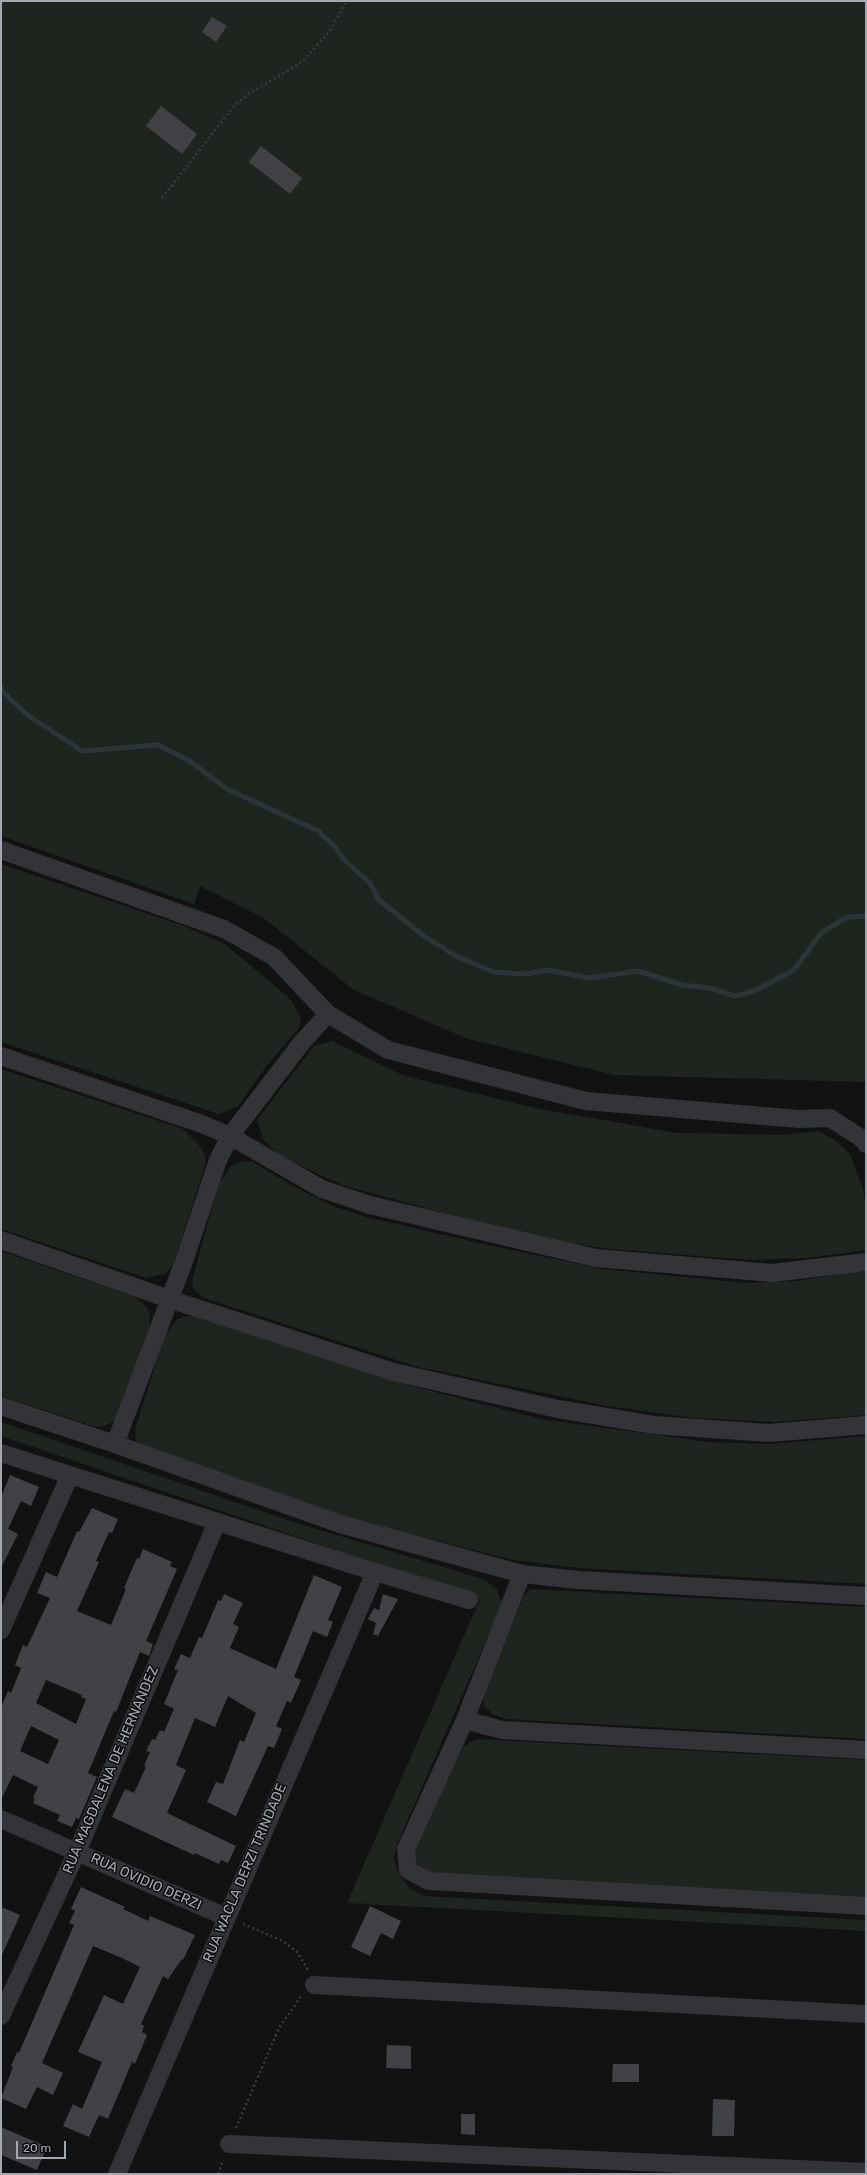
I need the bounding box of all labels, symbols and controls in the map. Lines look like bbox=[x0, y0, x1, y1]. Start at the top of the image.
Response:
street label: RUA MAGDALENA DE HERNANDEZ bbox=[60, 1664, 162, 1876]
street label: RUA WACLA DERZI TRINDADE bbox=[200, 1781, 290, 1965]
street label: RUA OVIDIO DERZI bbox=[88, 1850, 204, 1914]
scale bar bbox=[18, 2133, 68, 2159]
text: 20 m bbox=[23, 2141, 51, 2155]

